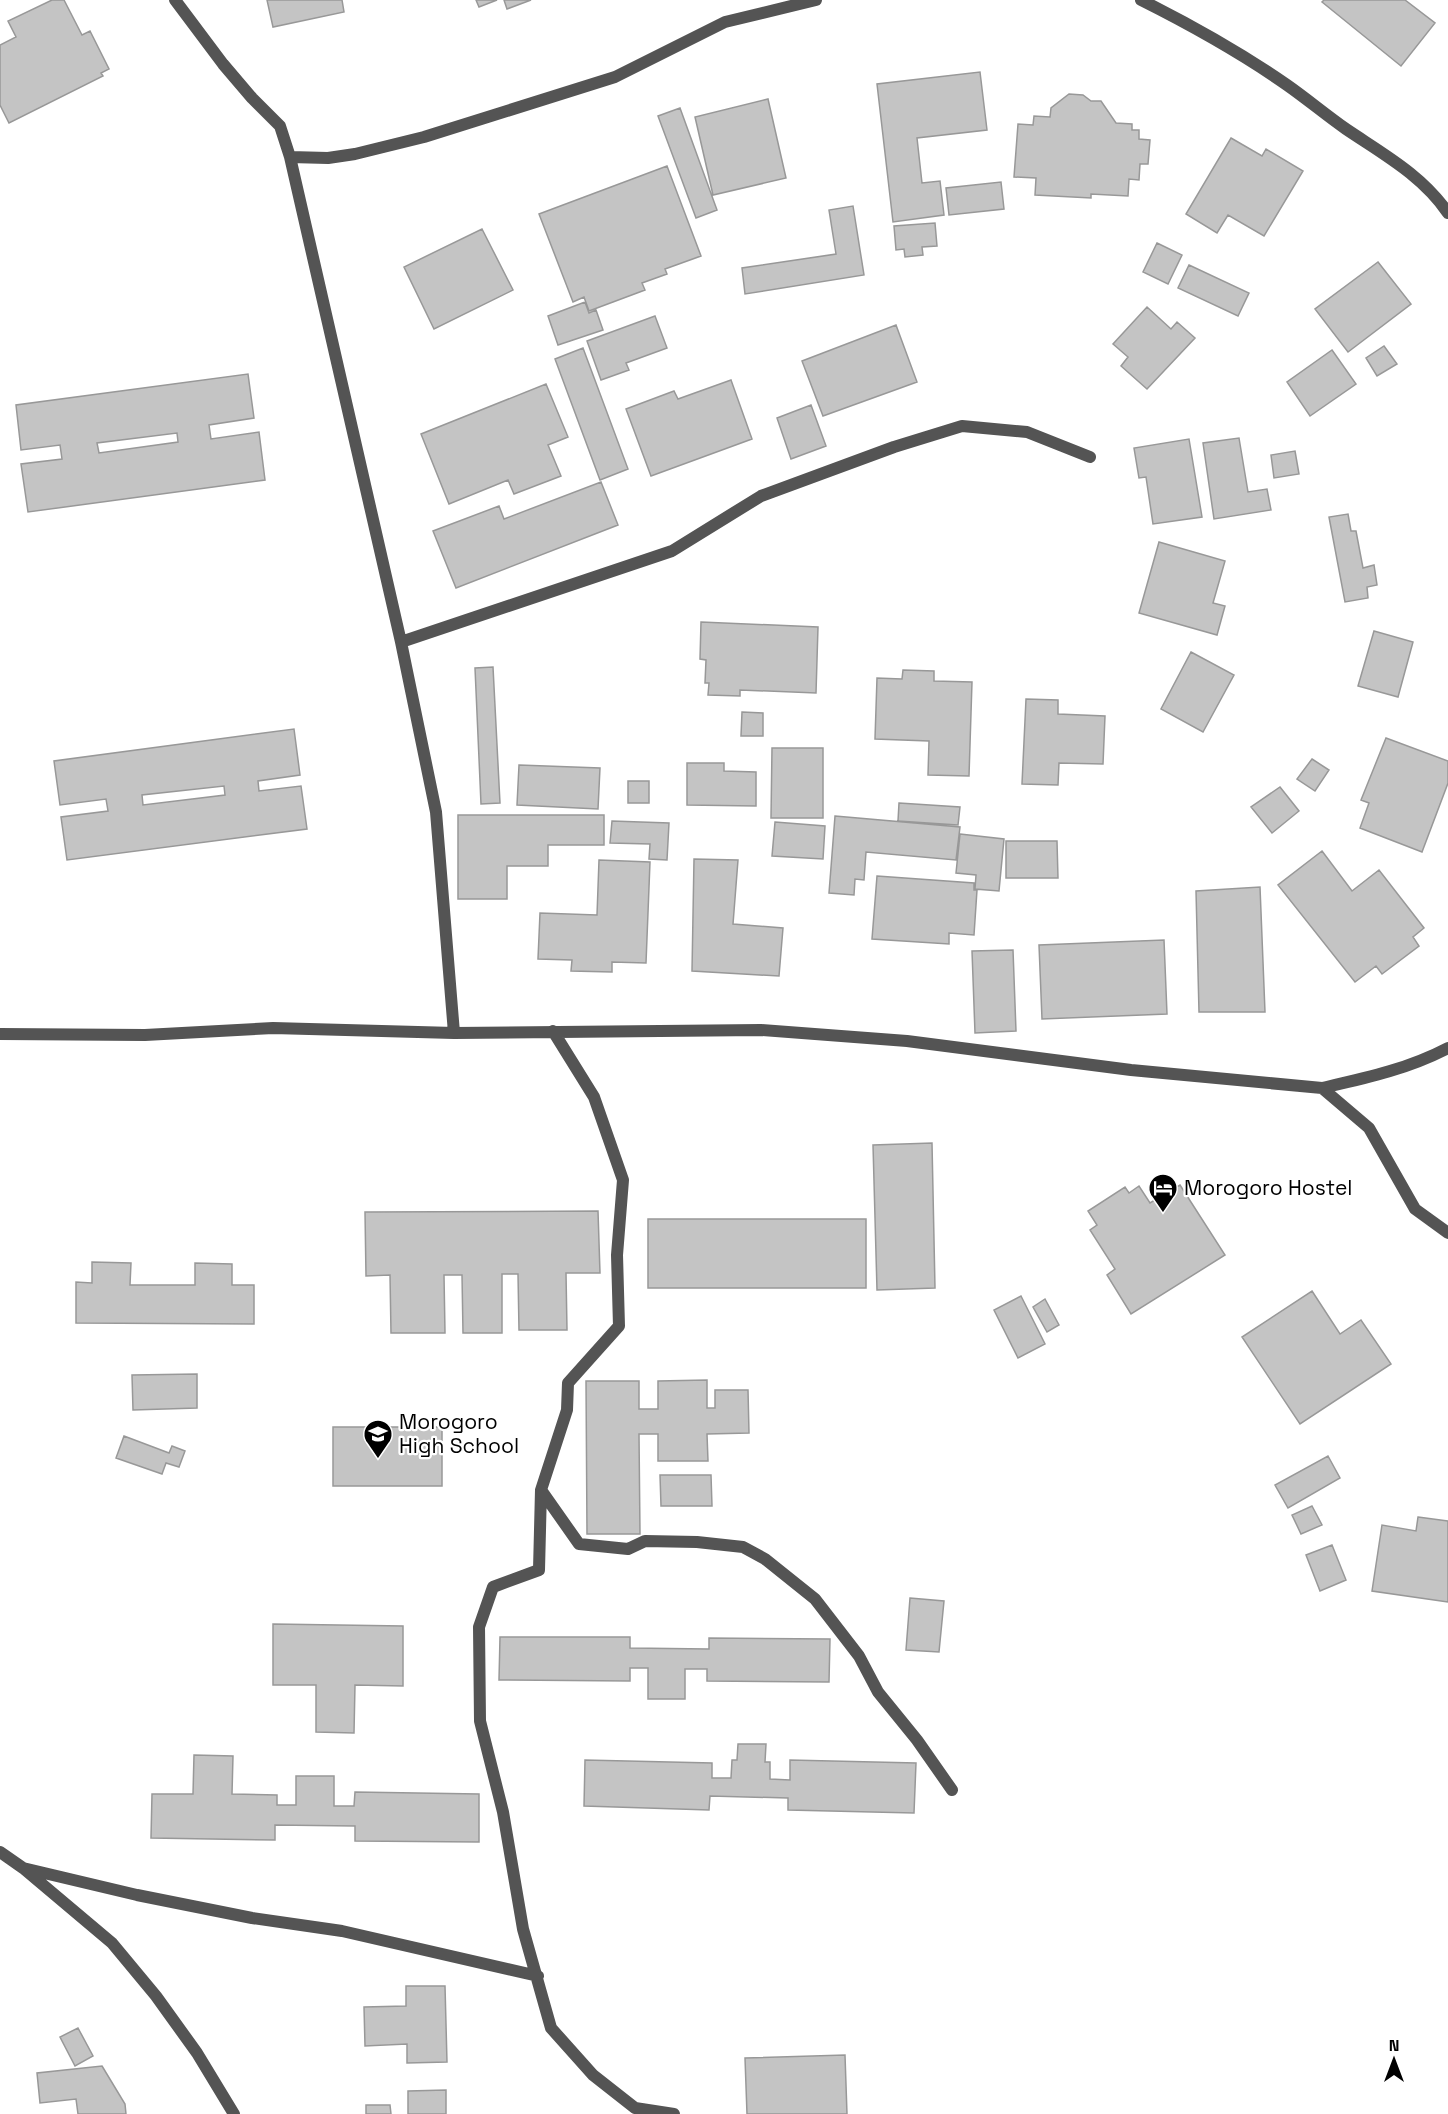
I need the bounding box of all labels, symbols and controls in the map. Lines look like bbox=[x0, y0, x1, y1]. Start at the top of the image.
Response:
hotel icon: Morogoro Hostel bbox=[1147, 1172, 1179, 1214]
place label: Morogoro Hostel bbox=[1184, 1174, 1352, 1201]
place label: Morogoro High School bbox=[399, 1408, 519, 1459]
school or university icon: Morogoro High School bbox=[362, 1418, 394, 1460]
north arrow bbox=[1364, 2030, 1424, 2090]
text: N bbox=[1389, 2035, 1399, 2056]

